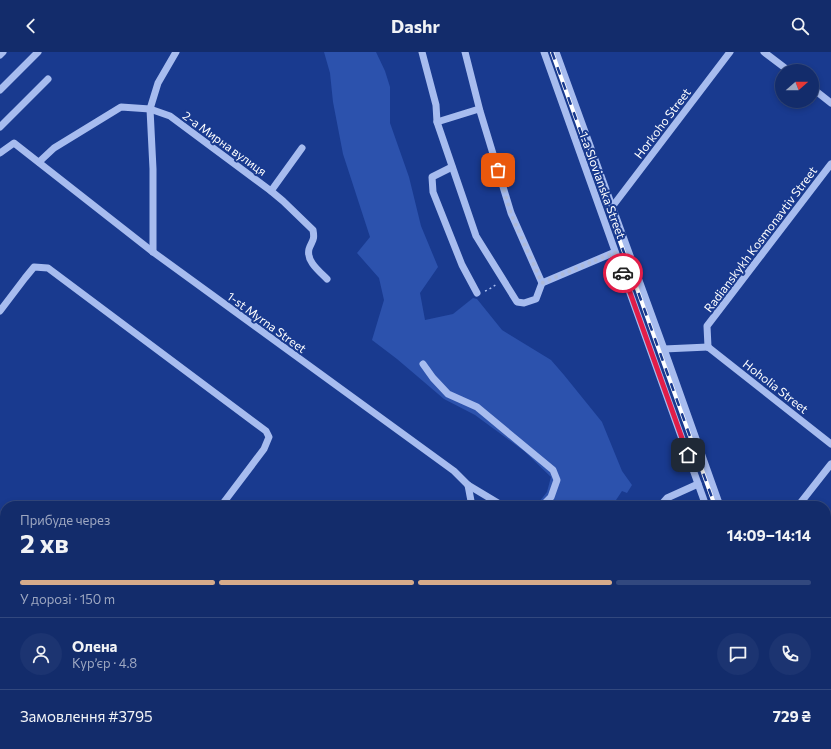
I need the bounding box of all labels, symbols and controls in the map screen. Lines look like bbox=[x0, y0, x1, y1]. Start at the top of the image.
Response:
icon: back bbox=[20, 15, 42, 37]
text: Dashr bbox=[391, 15, 440, 37]
icon: search bbox=[789, 15, 811, 37]
north arrow bbox=[775, 64, 819, 108]
map controls bbox=[775, 64, 819, 108]
street label: Horkoho Street bbox=[631, 85, 693, 161]
street label: 2-а Мирна вулиця bbox=[180, 108, 270, 178]
street label: 1-a Slovianska Street bbox=[577, 130, 629, 240]
pin bbox=[481, 153, 515, 187]
icon: bag bbox=[487, 159, 509, 181]
street label: Radianskykh Kosmonavtiv Street bbox=[701, 163, 819, 315]
courier bbox=[603, 253, 643, 293]
icon: car bbox=[612, 262, 634, 284]
street label: 1-st Myrna Street bbox=[225, 289, 309, 355]
street label: Hoholia Street bbox=[741, 356, 811, 416]
pin bbox=[671, 438, 705, 472]
icon: home bbox=[677, 444, 699, 466]
text: Прибуде через bbox=[20, 512, 110, 528]
text: 14:09–14:14 bbox=[727, 526, 811, 544]
text: 2 хв bbox=[20, 527, 69, 558]
text: У дорозі · 150 m bbox=[20, 591, 115, 607]
button: person bbox=[20, 633, 62, 675]
button: chat bbox=[717, 633, 759, 675]
button: phone bbox=[769, 633, 811, 675]
text: Олена bbox=[72, 637, 117, 655]
text: Кур’єр · 4.8 bbox=[72, 655, 137, 671]
text: Замовлення #3795 bbox=[20, 707, 153, 725]
text: 729 ₴ bbox=[773, 707, 811, 725]

